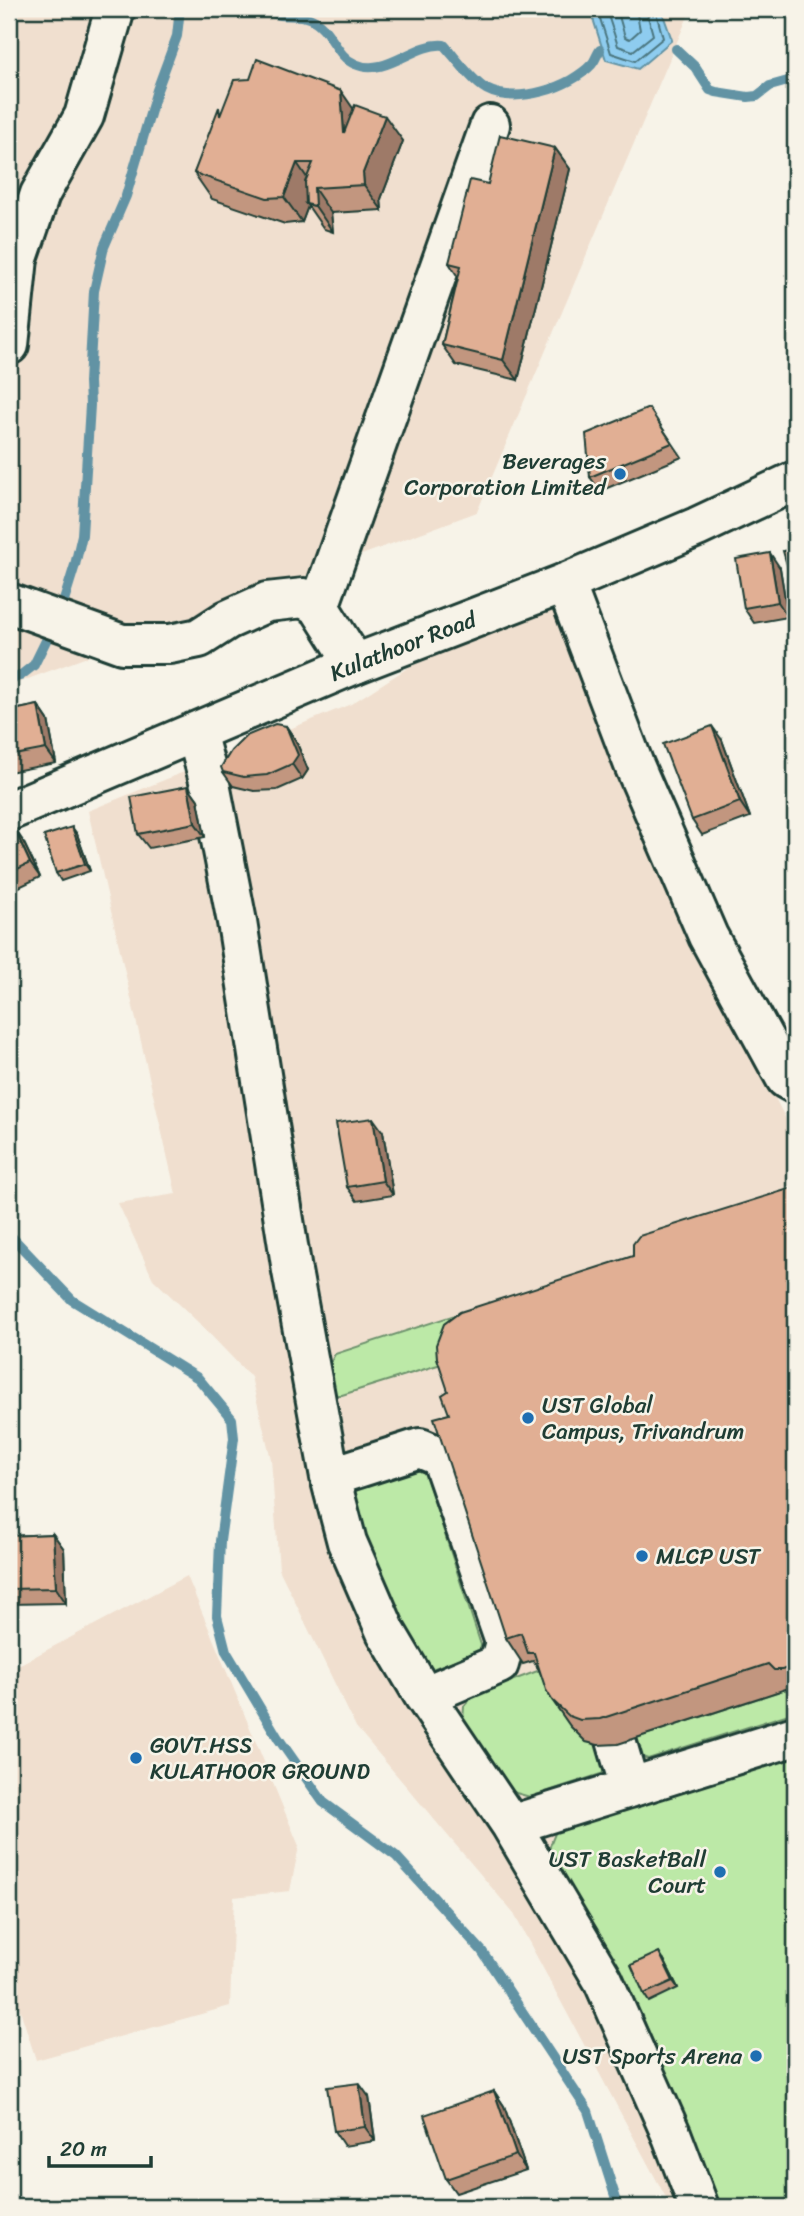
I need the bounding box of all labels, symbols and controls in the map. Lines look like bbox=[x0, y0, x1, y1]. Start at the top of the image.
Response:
place label: Beverages Corporation Limited bbox=[404, 441, 608, 508]
marker: Beverages Corporation Limited bbox=[612, 466, 628, 482]
street label: Kulathoor Road bbox=[323, 598, 484, 693]
place label: UST Global Campus, Trivandrum bbox=[542, 1385, 744, 1452]
marker: UST Global Campus, Trivandrum bbox=[520, 1410, 536, 1426]
place label: MLCP UST bbox=[656, 1536, 762, 1577]
marker: MLCP UST bbox=[634, 1548, 650, 1564]
place label: GOVT.HSS KULATHOOR GROUND bbox=[150, 1725, 370, 1792]
marker: GOVT.HSS KULATHOOR GROUND bbox=[128, 1750, 144, 1766]
place label: UST BasketBall Court bbox=[549, 1839, 706, 1906]
marker: UST BasketBall Court bbox=[712, 1864, 728, 1880]
place label: UST Sports Arena bbox=[562, 2036, 742, 2077]
marker: UST Sports Arena bbox=[748, 2048, 764, 2064]
scale bar bbox=[49, 2125, 150, 2169]
text: 20 m bbox=[60, 2130, 107, 2168]

